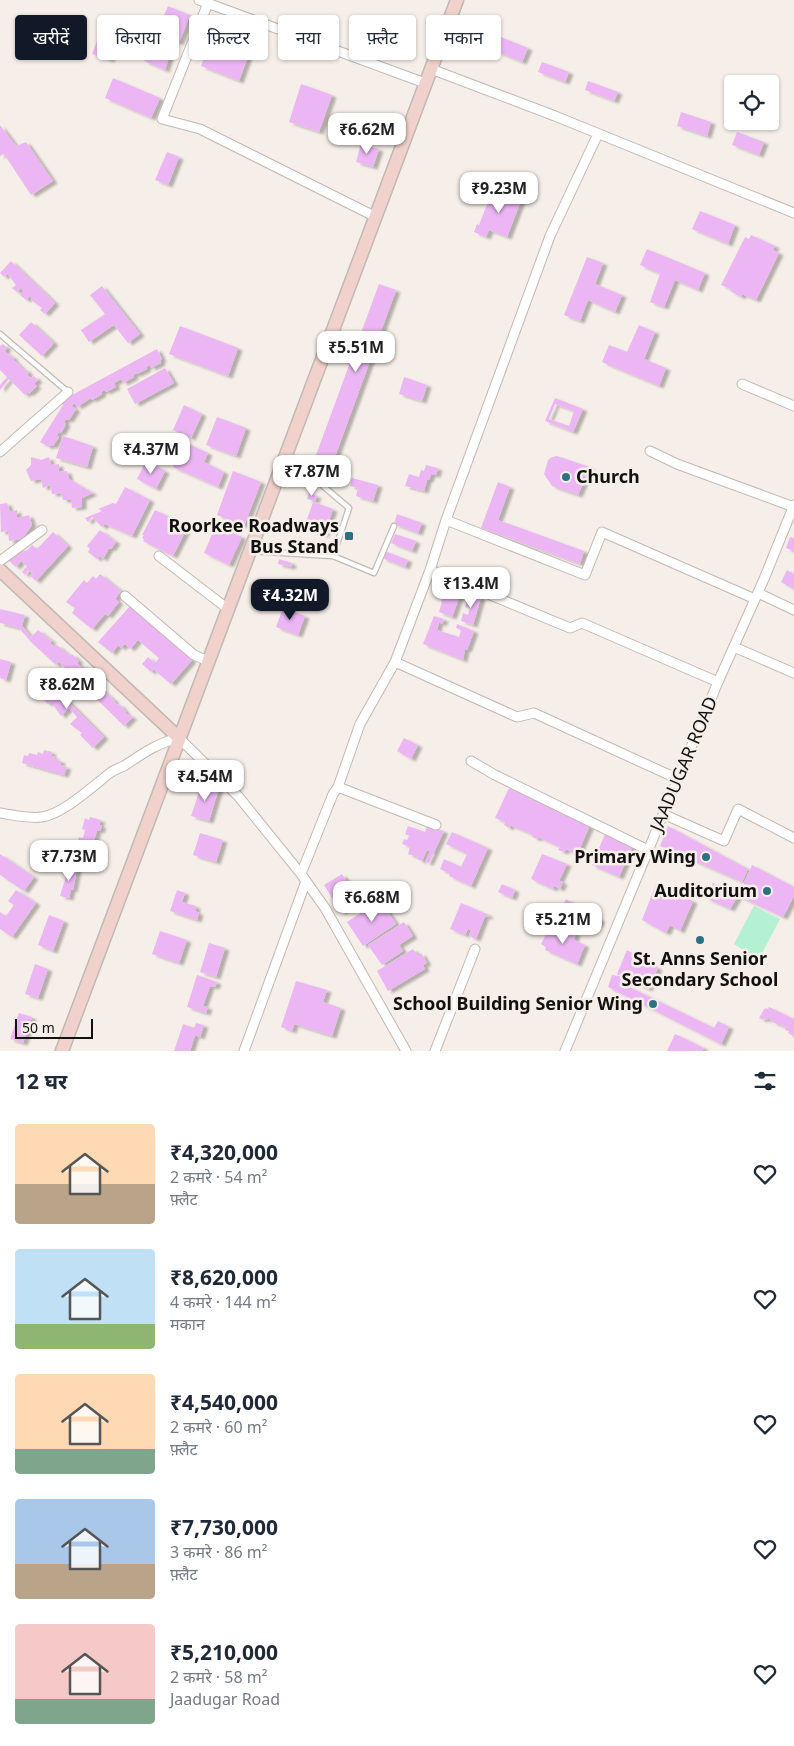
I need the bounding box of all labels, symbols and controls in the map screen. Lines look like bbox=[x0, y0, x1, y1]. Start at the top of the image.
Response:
chip: खरीदें bbox=[15, 15, 87, 60]
chip: किराया bbox=[97, 15, 179, 60]
chip: फ़िल्टर bbox=[189, 15, 268, 60]
chip: नया bbox=[278, 15, 339, 60]
chip: फ़्लैट bbox=[349, 15, 416, 60]
chip: मकान bbox=[426, 15, 501, 60]
map controls bbox=[724, 75, 779, 130]
button: locate bbox=[724, 75, 779, 130]
pin: ₹6.62M bbox=[326, 112, 408, 155]
text: ₹6.62M bbox=[339, 118, 395, 140]
pin: ₹9.23M bbox=[458, 172, 540, 214]
text: ₹9.23M bbox=[471, 177, 527, 199]
pin: ₹5.51M bbox=[315, 330, 397, 373]
text: ₹5.51M bbox=[328, 336, 384, 358]
pin: ₹4.37M bbox=[110, 432, 192, 475]
text: ₹4.37M bbox=[123, 438, 179, 460]
pin: ₹7.87M bbox=[271, 454, 353, 497]
text: ₹7.87M bbox=[284, 460, 340, 482]
place label: Church bbox=[576, 464, 640, 488]
marker: Church bbox=[560, 471, 572, 483]
place label: Roorkee Roadways Bus Stand bbox=[169, 513, 339, 558]
marker: Roorkee Roadways Bus Stand bbox=[343, 530, 355, 542]
pin: ₹13.4M bbox=[430, 566, 512, 609]
text: ₹13.4M bbox=[443, 572, 499, 594]
pin: ₹4.32M bbox=[249, 578, 331, 621]
text: ₹4.32M bbox=[262, 584, 318, 606]
pin: ₹8.62M bbox=[26, 668, 108, 710]
text: ₹8.62M bbox=[39, 673, 95, 695]
street label: JAADUGAR ROAD bbox=[643, 693, 722, 837]
pin: ₹4.54M bbox=[164, 760, 246, 802]
text: ₹4.54M bbox=[177, 765, 233, 787]
pin: ₹7.73M bbox=[28, 840, 110, 882]
place label: Primary Wing bbox=[574, 844, 696, 868]
text: ₹7.73M bbox=[41, 845, 97, 867]
marker: Primary Wing bbox=[700, 851, 712, 863]
place label: Auditorium bbox=[654, 878, 757, 902]
pin: ₹6.68M bbox=[331, 880, 413, 923]
marker: Auditorium bbox=[761, 885, 773, 897]
text: ₹6.68M bbox=[344, 886, 400, 908]
pin: ₹5.21M bbox=[522, 902, 604, 945]
text: ₹5.21M bbox=[535, 908, 591, 930]
marker: St. Anns Senior Secondary School bbox=[694, 934, 706, 946]
place label: St. Anns Senior Secondary School bbox=[622, 946, 778, 991]
place label: School Building Senior Wing bbox=[393, 991, 643, 1015]
marker: School Building Senior Wing bbox=[647, 998, 659, 1010]
scale bar bbox=[15, 1016, 92, 1039]
text: 50 m bbox=[22, 1018, 55, 1037]
text: 12 घर bbox=[15, 1067, 67, 1095]
icon: filters bbox=[751, 1067, 779, 1095]
text: ₹4,320,000 bbox=[170, 1138, 278, 1166]
icon: home bbox=[55, 1144, 115, 1204]
icon: heart bbox=[751, 1160, 779, 1188]
text: 2 कमरे · 54 m² bbox=[170, 1166, 267, 1188]
text: फ़्लैट bbox=[170, 1188, 198, 1210]
text: ₹8,620,000 bbox=[170, 1263, 278, 1291]
icon: home bbox=[55, 1269, 115, 1329]
icon: heart bbox=[751, 1285, 779, 1313]
text: 4 कमरे · 144 m² bbox=[170, 1291, 277, 1313]
text: मकान bbox=[170, 1313, 205, 1335]
text: ₹4,540,000 bbox=[170, 1388, 278, 1416]
icon: home bbox=[55, 1394, 115, 1454]
icon: heart bbox=[751, 1410, 779, 1438]
text: 2 कमरे · 60 m² bbox=[170, 1416, 267, 1438]
text: फ़्लैट bbox=[170, 1438, 198, 1460]
text: ₹7,730,000 bbox=[170, 1513, 278, 1541]
icon: home bbox=[55, 1519, 115, 1579]
icon: heart bbox=[751, 1535, 779, 1563]
text: 3 कमरे · 86 m² bbox=[170, 1541, 267, 1563]
text: फ़्लैट bbox=[170, 1563, 198, 1585]
text: ₹5,210,000 bbox=[170, 1638, 278, 1666]
icon: home bbox=[55, 1644, 115, 1704]
icon: heart bbox=[751, 1660, 779, 1688]
text: 2 कमरे · 58 m² bbox=[170, 1666, 267, 1688]
text: Jaadugar Road bbox=[170, 1688, 280, 1710]

